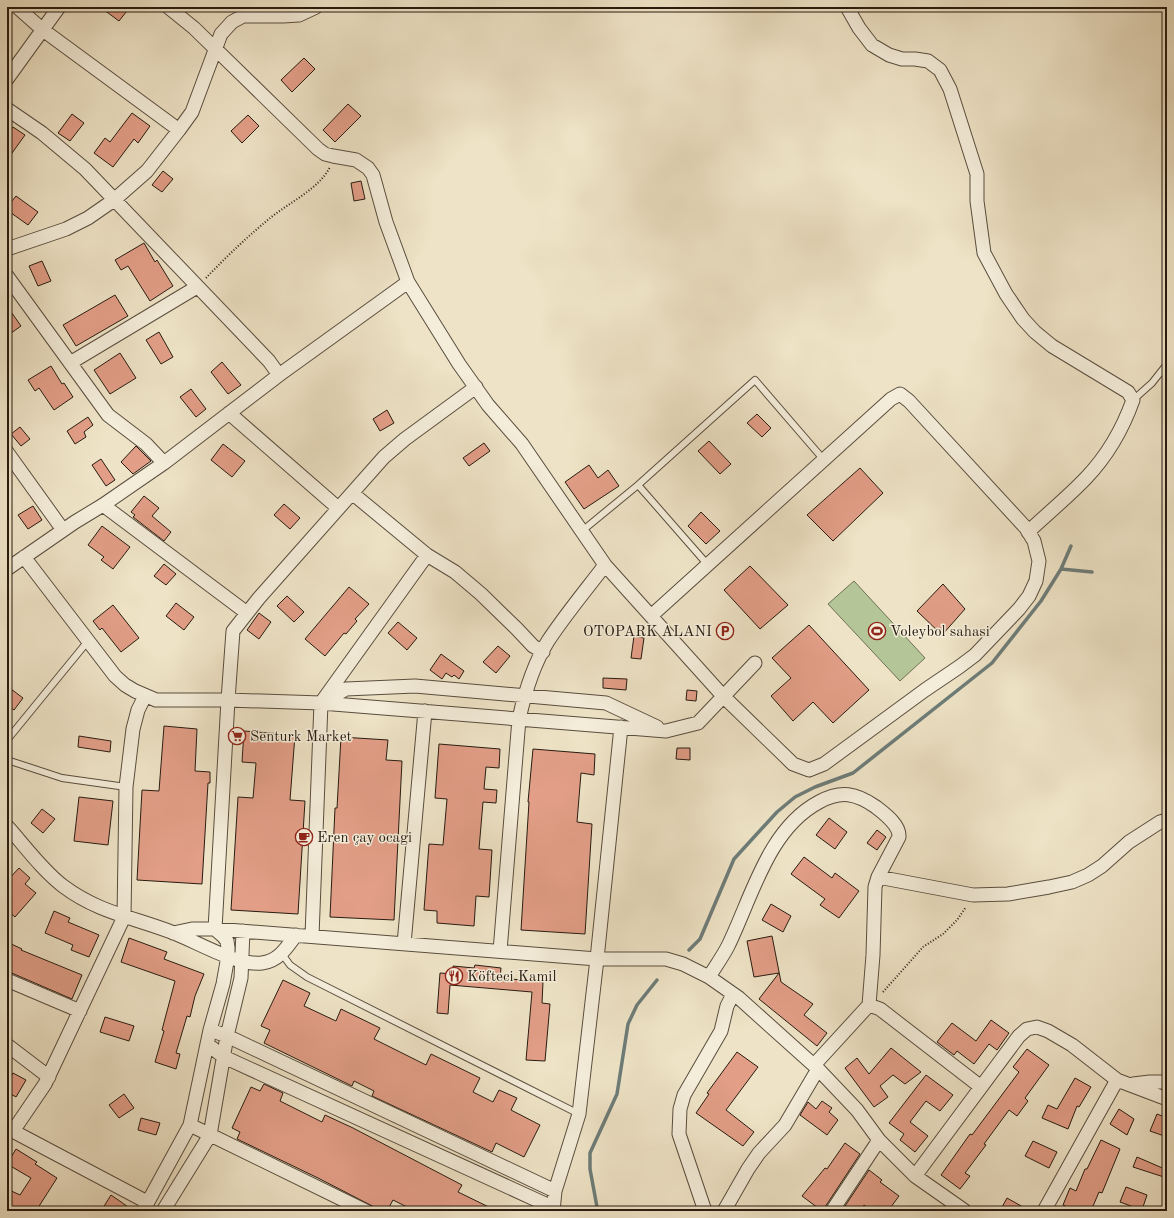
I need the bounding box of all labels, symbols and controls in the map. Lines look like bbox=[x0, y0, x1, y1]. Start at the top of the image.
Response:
parking icon: OTOPARK ALANI bbox=[715, 621, 735, 641]
sports icon: Voleybol sahasi bbox=[867, 621, 887, 641]
place label: OTOPARK ALANI bbox=[583, 625, 712, 640]
place label: Voleybol sahasi bbox=[890, 625, 990, 640]
supermarket icon: Senturk Market bbox=[227, 726, 247, 746]
place label: Senturk Market bbox=[250, 730, 352, 745]
cafe icon: Eren çay ocagi bbox=[294, 827, 314, 847]
place label: Eren çay ocagi bbox=[317, 831, 412, 846]
restaurant icon: Köfteci Kamil bbox=[444, 966, 464, 986]
place label: Köfteci Kamil bbox=[467, 970, 556, 985]

